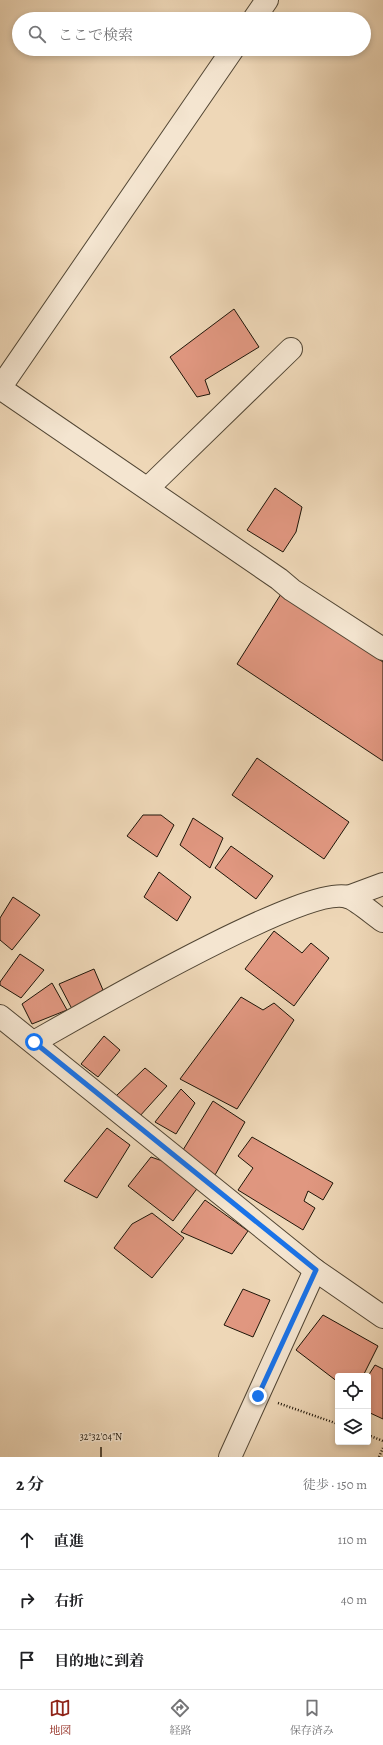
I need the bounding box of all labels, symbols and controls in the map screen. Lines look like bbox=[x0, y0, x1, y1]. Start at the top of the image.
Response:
search box bbox=[12, 12, 371, 56]
icon: search bbox=[26, 23, 48, 45]
text: ここで検索 bbox=[58, 25, 133, 45]
route start bbox=[25, 1033, 43, 1051]
map controls bbox=[335, 1373, 371, 1445]
button: locate bbox=[335, 1373, 371, 1409]
route end bbox=[249, 1387, 267, 1405]
button: layers bbox=[335, 1409, 371, 1445]
text: 32°32'04"N bbox=[80, 1430, 122, 1443]
text: 2 分 bbox=[16, 1473, 44, 1496]
text: 徒歩 · 150 m bbox=[303, 1476, 367, 1493]
icon: ahead bbox=[16, 1529, 38, 1551]
text: 直進 bbox=[54, 1531, 84, 1551]
text: 110 m bbox=[338, 1531, 367, 1548]
icon: right bbox=[16, 1589, 38, 1611]
text: 右折 bbox=[54, 1591, 84, 1611]
text: 40 m bbox=[341, 1591, 367, 1608]
icon: arrive bbox=[16, 1649, 38, 1671]
text: 目的地に到着 bbox=[54, 1651, 144, 1671]
tab: 地図 bbox=[49, 1697, 71, 1738]
tab: 経路 bbox=[169, 1697, 191, 1738]
tab: 保存済み bbox=[290, 1697, 334, 1738]

